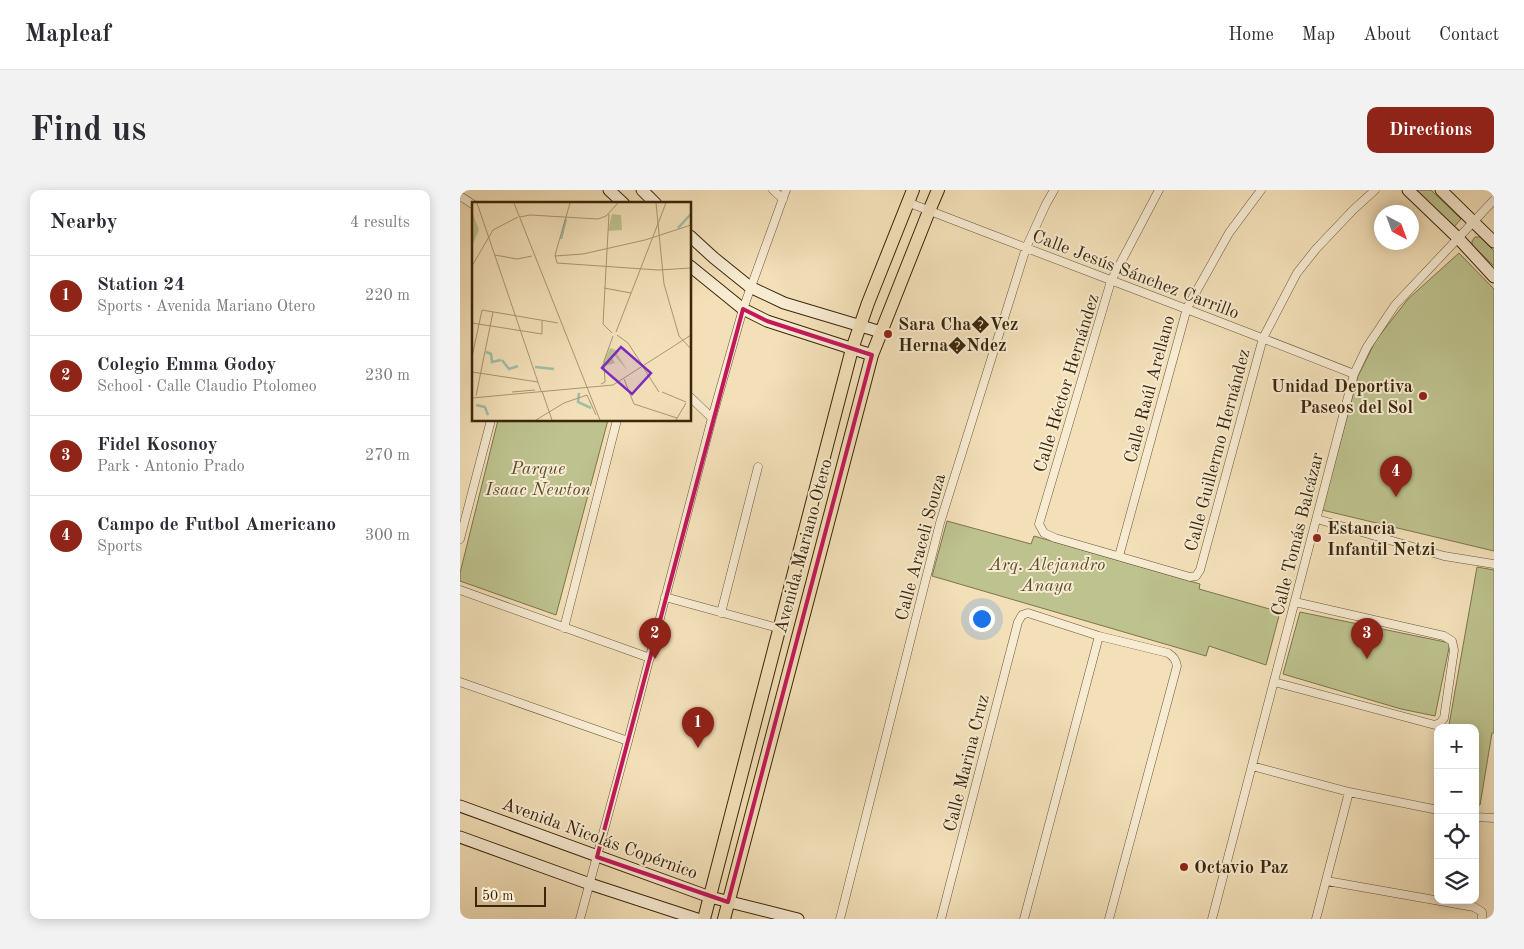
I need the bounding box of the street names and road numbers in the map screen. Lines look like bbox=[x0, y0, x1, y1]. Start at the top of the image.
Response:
street label: Calle Jesús Sánchez Carrillo bbox=[1030, 227, 1242, 323]
street label: Calle Héctor Hernández bbox=[1031, 292, 1103, 475]
street label: Calle Raúl Arellano bbox=[1122, 313, 1178, 465]
street label: Calle Guillermo Hernández bbox=[1182, 347, 1254, 553]
street label: Calle Tomás Balcázar bbox=[1269, 450, 1327, 618]
street label: Avenida Mariano Otero bbox=[772, 457, 836, 635]
street label: Calle Araceli Souza bbox=[893, 472, 949, 623]
street label: Calle Marina Cruz bbox=[941, 693, 993, 834]
street label: Avenida Nicolás Copérnico bbox=[499, 795, 700, 883]

